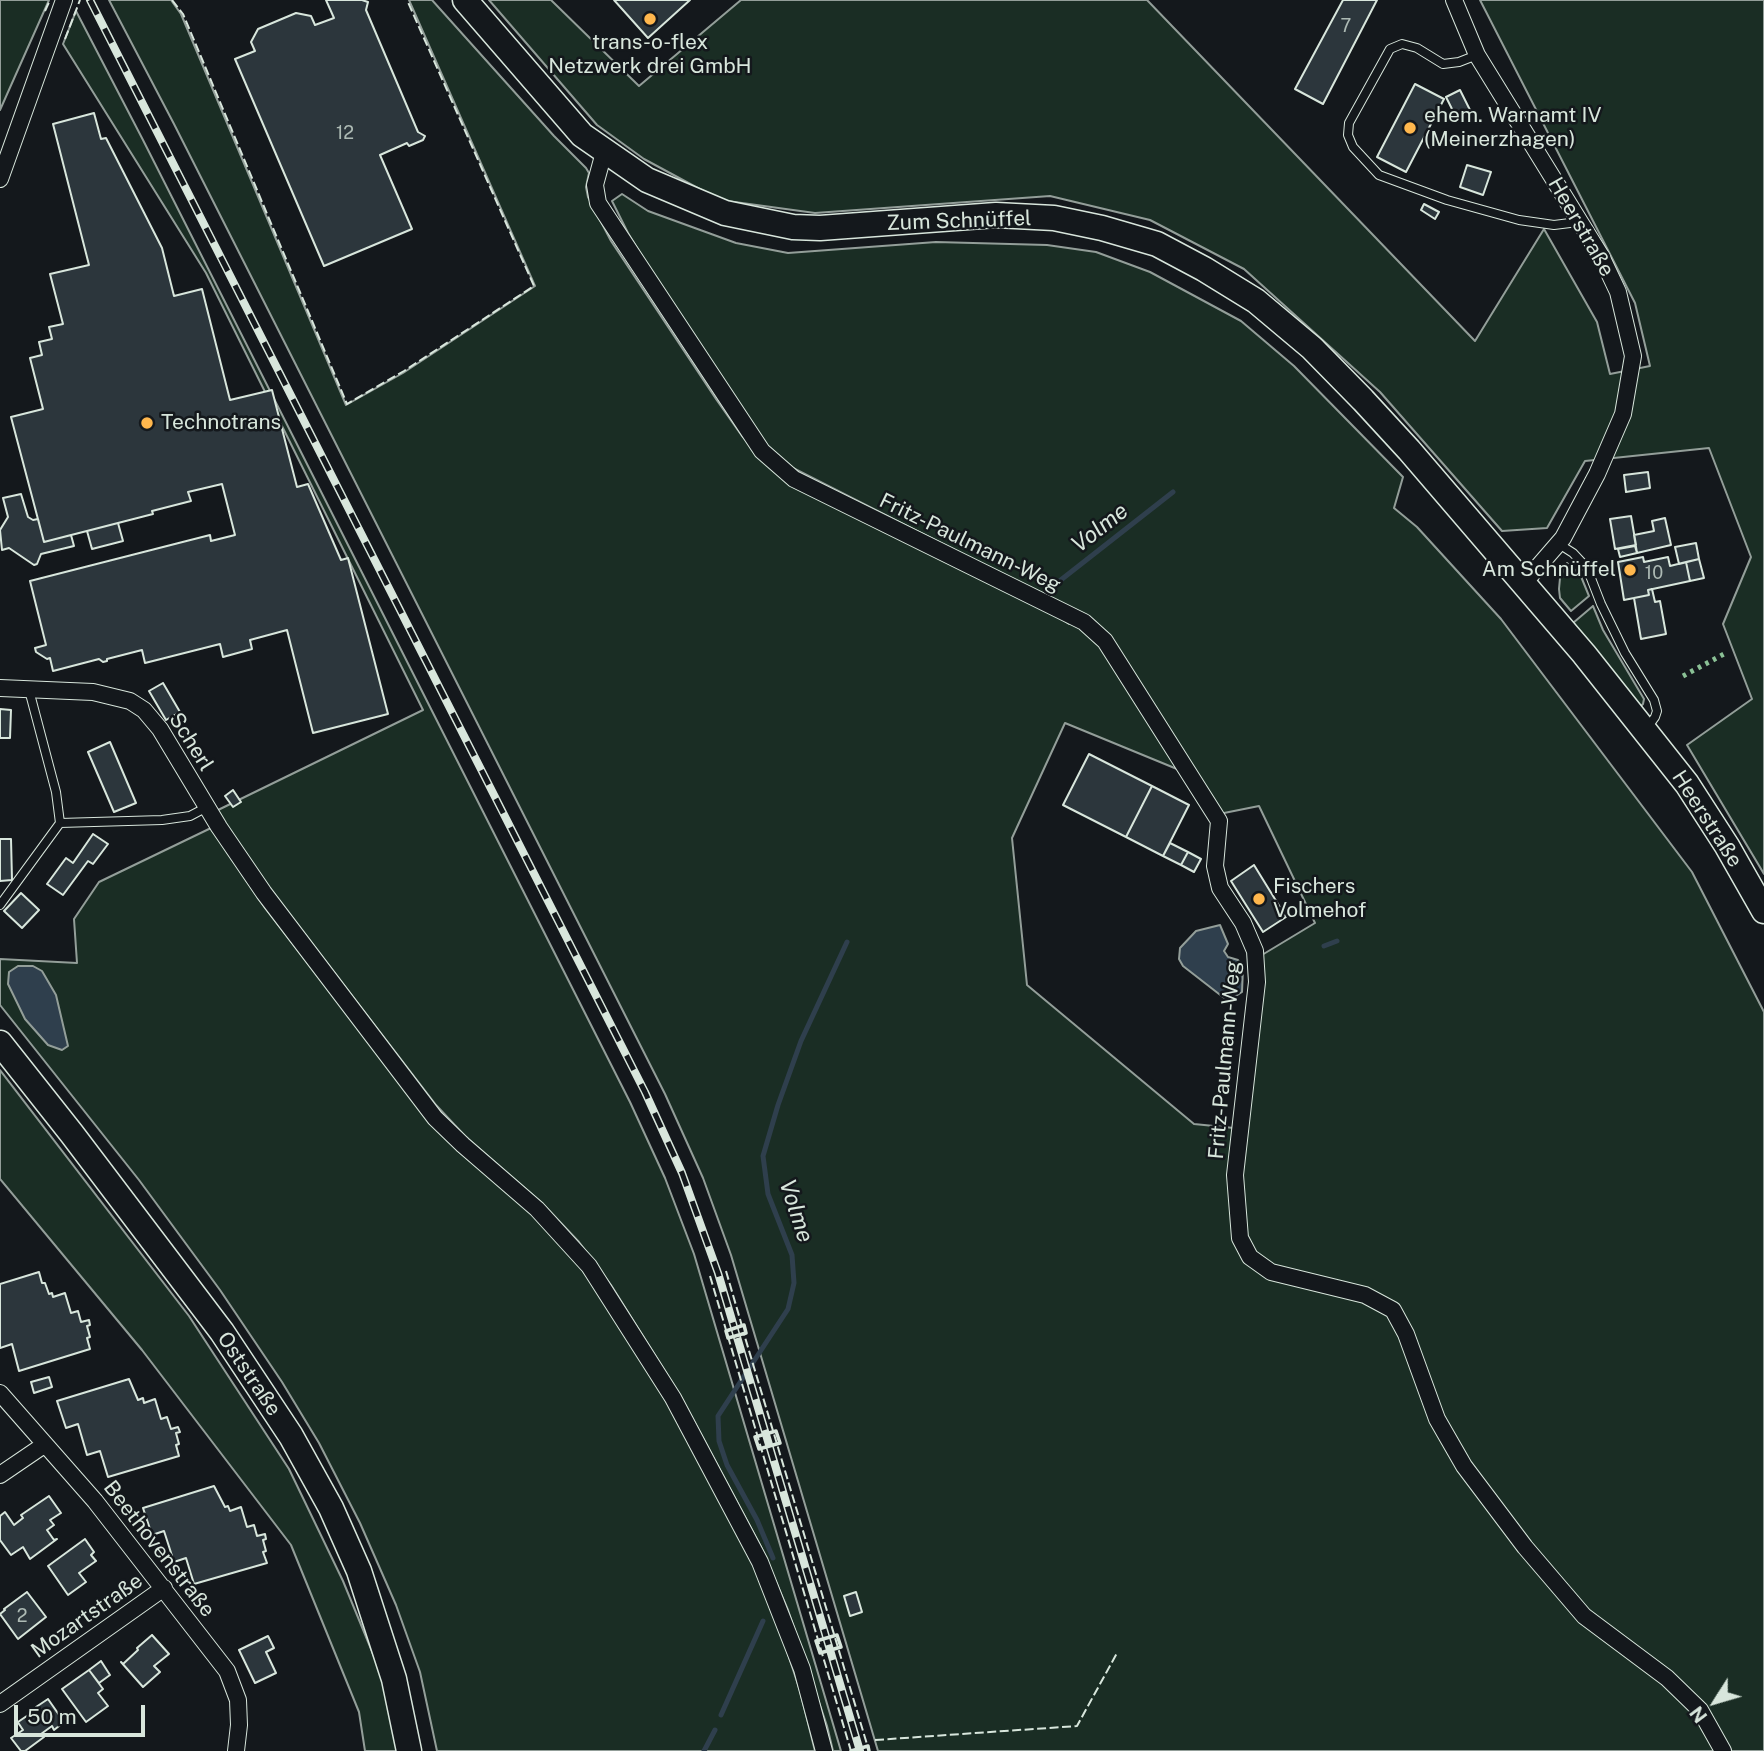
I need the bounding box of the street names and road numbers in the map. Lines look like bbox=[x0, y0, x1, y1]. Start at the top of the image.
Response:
street label: Heerstraße bbox=[1543, 173, 1619, 281]
street label: Zum Schnüffel bbox=[886, 206, 1032, 236]
street label: Fritz-Paulmann-Weg bbox=[875, 488, 1065, 598]
street label: Scherl bbox=[163, 708, 219, 776]
street label: Heerstraße bbox=[1666, 766, 1748, 872]
street label: Fritz-Paulmann-Weg bbox=[1204, 960, 1246, 1160]
street label: Oststraße bbox=[212, 1327, 286, 1421]
street label: Beethovenstraße bbox=[98, 1476, 220, 1622]
street label: Mozartstraße bbox=[26, 1568, 148, 1664]

